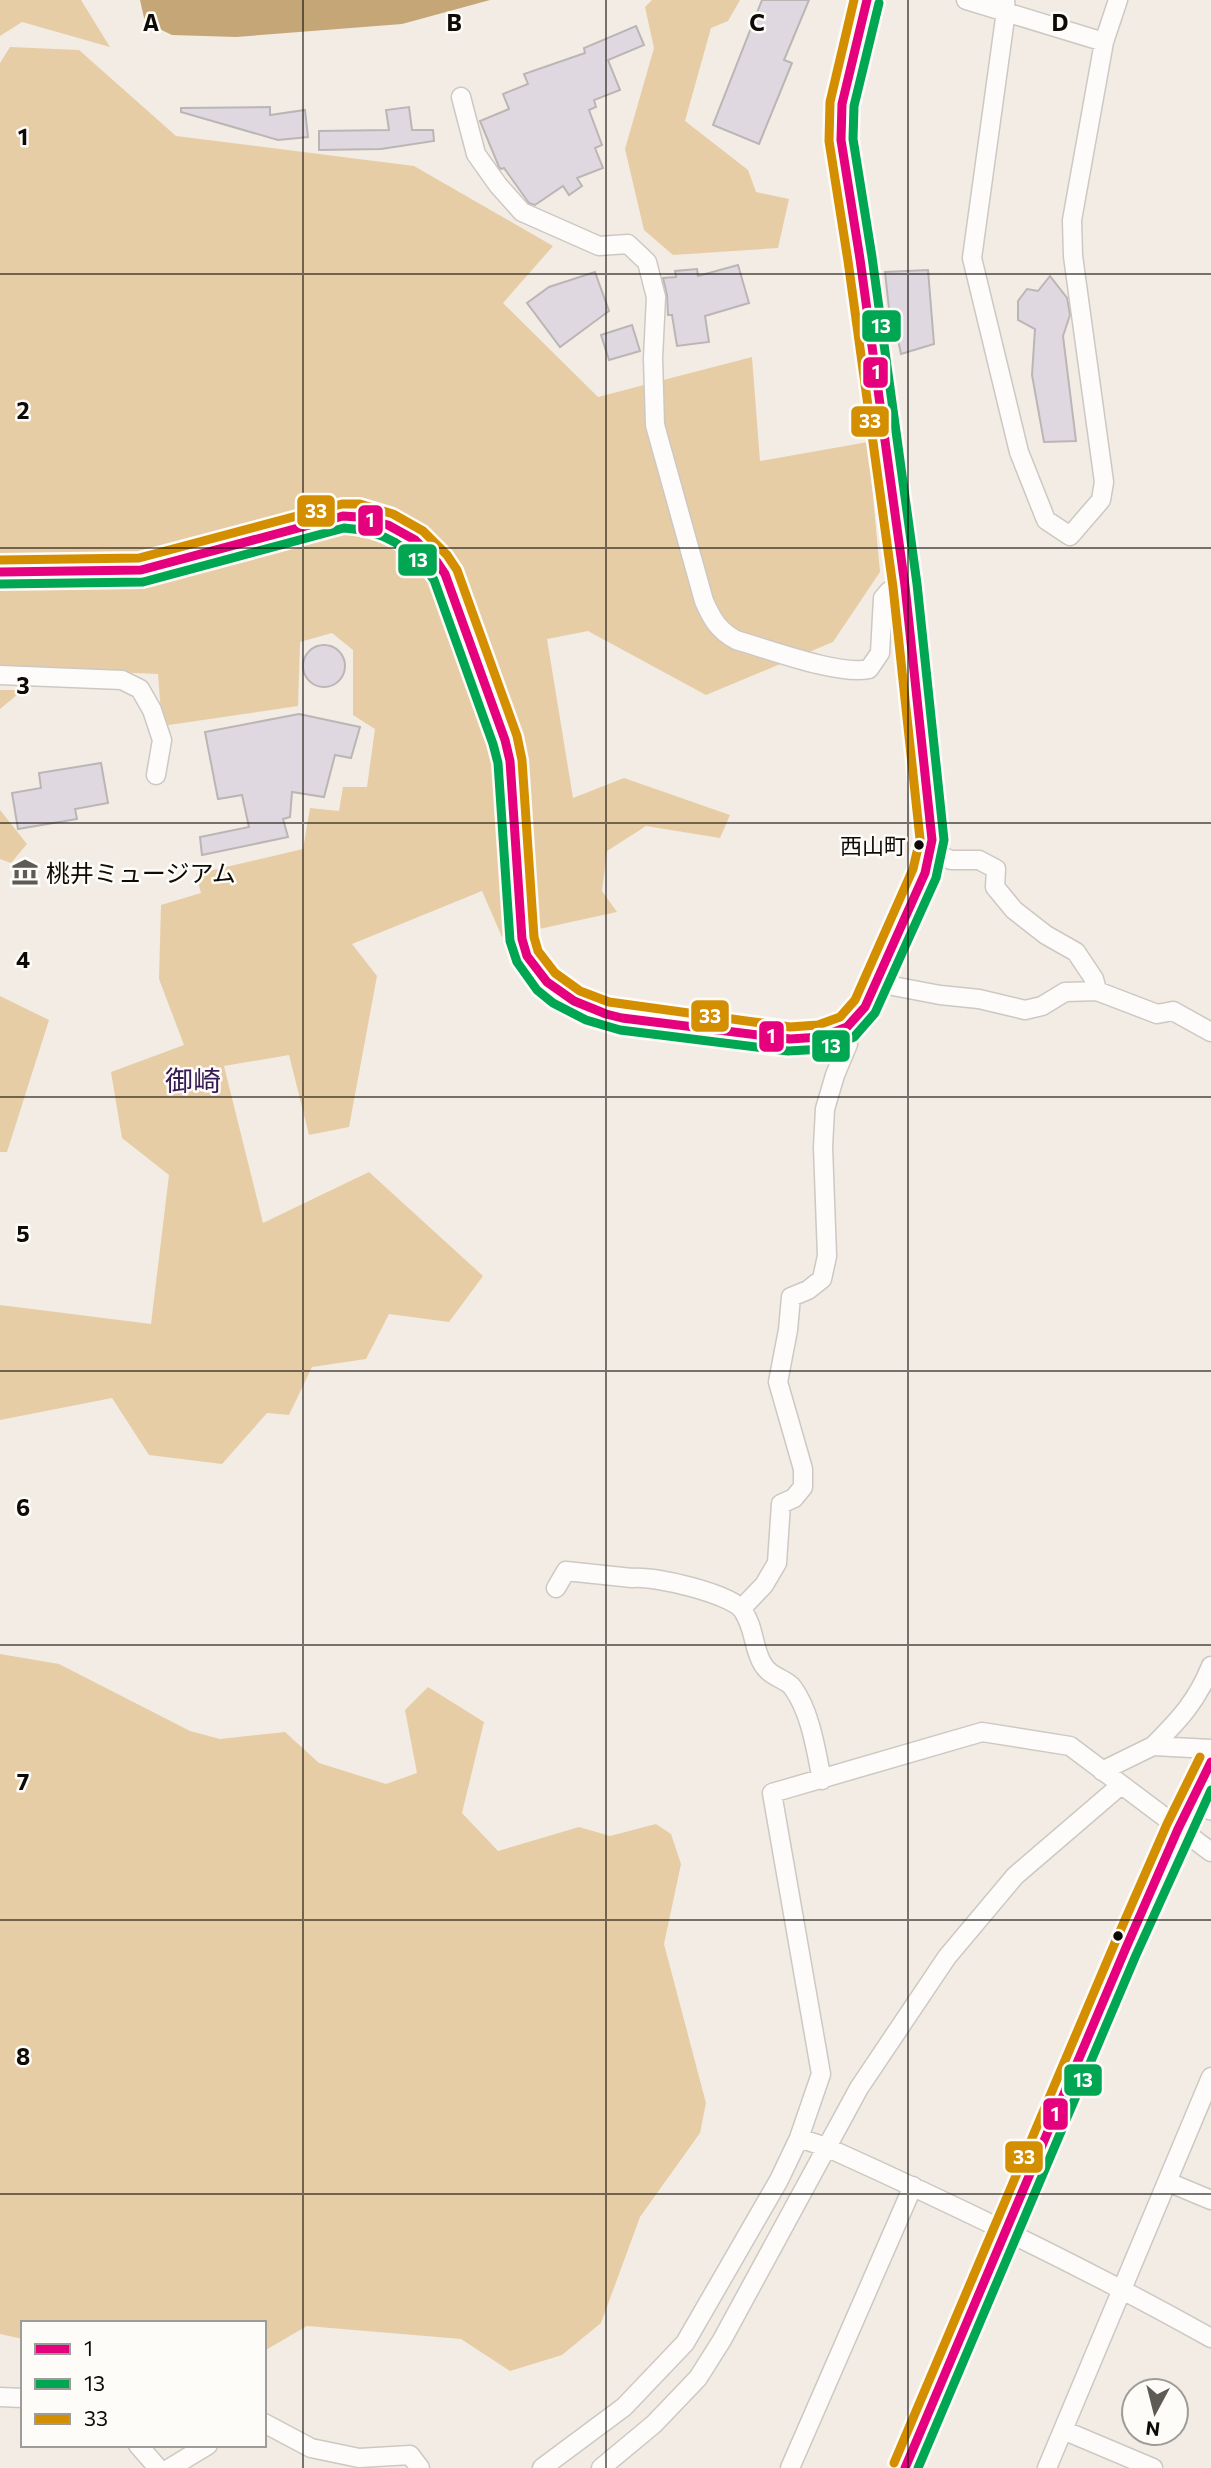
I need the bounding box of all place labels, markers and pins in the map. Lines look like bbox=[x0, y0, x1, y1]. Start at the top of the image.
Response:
place label: 西山町 bbox=[840, 832, 906, 859]
marker: 西山町 bbox=[912, 838, 926, 852]
museum icon: 桃井ミュージアム bbox=[10, 857, 40, 887]
place label: 桃井ミュージアム bbox=[46, 858, 236, 887]
unlabelled marker bbox=[1111, 1929, 1125, 1943]

